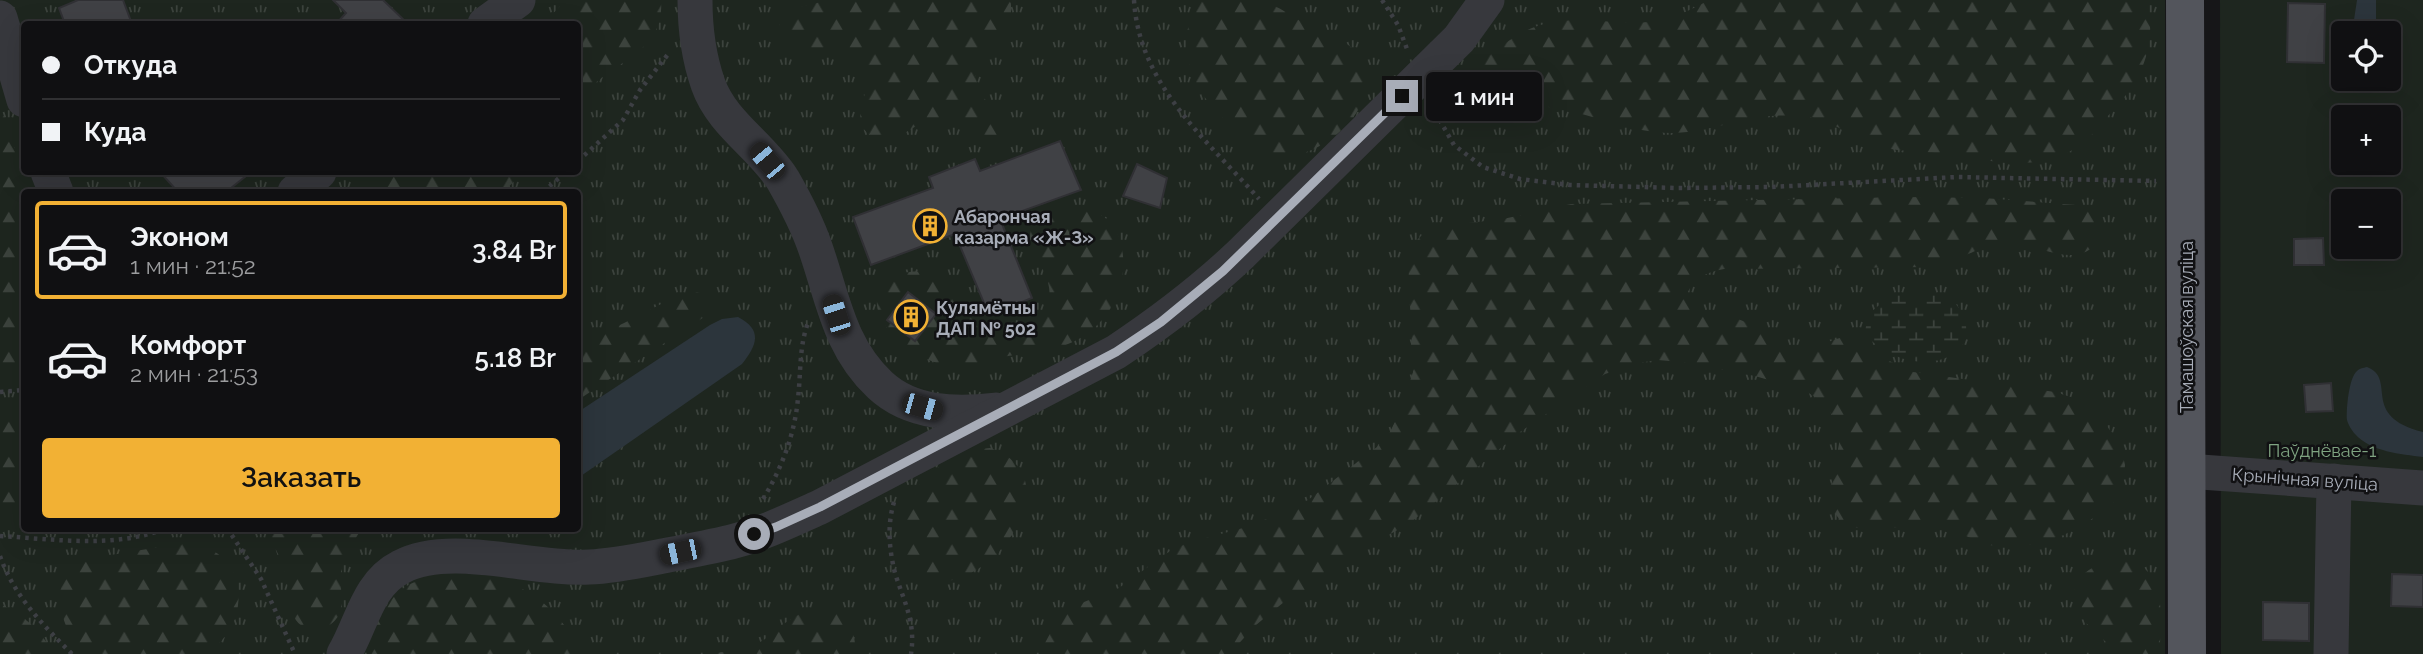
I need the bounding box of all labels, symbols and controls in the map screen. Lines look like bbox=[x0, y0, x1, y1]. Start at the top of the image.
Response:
map controls bbox=[2331, 21, 2401, 259]
button: locate bbox=[2331, 21, 2401, 91]
text: Откуда bbox=[84, 50, 177, 80]
callout: 1 мин bbox=[1426, 72, 1542, 120]
route end bbox=[1386, 80, 1418, 112]
text: 1 мин bbox=[1454, 83, 1514, 110]
button: + bbox=[2331, 105, 2401, 175]
text: Куда bbox=[84, 117, 147, 147]
car bbox=[746, 138, 789, 184]
button: − bbox=[2331, 189, 2401, 259]
place label: Абарончая казарма «Ж-З» bbox=[954, 206, 1094, 248]
building icon: Абарончая казарма «Ж-З» bbox=[911, 207, 949, 245]
icon: car bbox=[46, 219, 109, 282]
text: Эконом bbox=[130, 222, 229, 252]
text: 3.84 Br bbox=[472, 235, 556, 265]
street label: Тамашоўская вуліца bbox=[2176, 241, 2197, 413]
text: 1 мин · 21:52 bbox=[130, 252, 256, 279]
car bbox=[820, 292, 853, 338]
place label: Кулямётны ДАП № 502 bbox=[936, 297, 1036, 339]
building icon: Кулямётны ДАП № 502 bbox=[892, 298, 930, 336]
icon: car bbox=[46, 327, 109, 390]
text: Комфорт bbox=[130, 330, 246, 360]
text: 5.18 Br bbox=[475, 343, 556, 373]
text: 2 мин · 21:53 bbox=[130, 360, 258, 387]
car bbox=[899, 391, 946, 423]
button: Заказать bbox=[42, 438, 560, 518]
park label: Паўднёвае-1 bbox=[2268, 440, 2377, 461]
street label: Крынічная вуліца bbox=[2231, 463, 2379, 495]
route start bbox=[738, 518, 770, 550]
car bbox=[658, 537, 703, 567]

